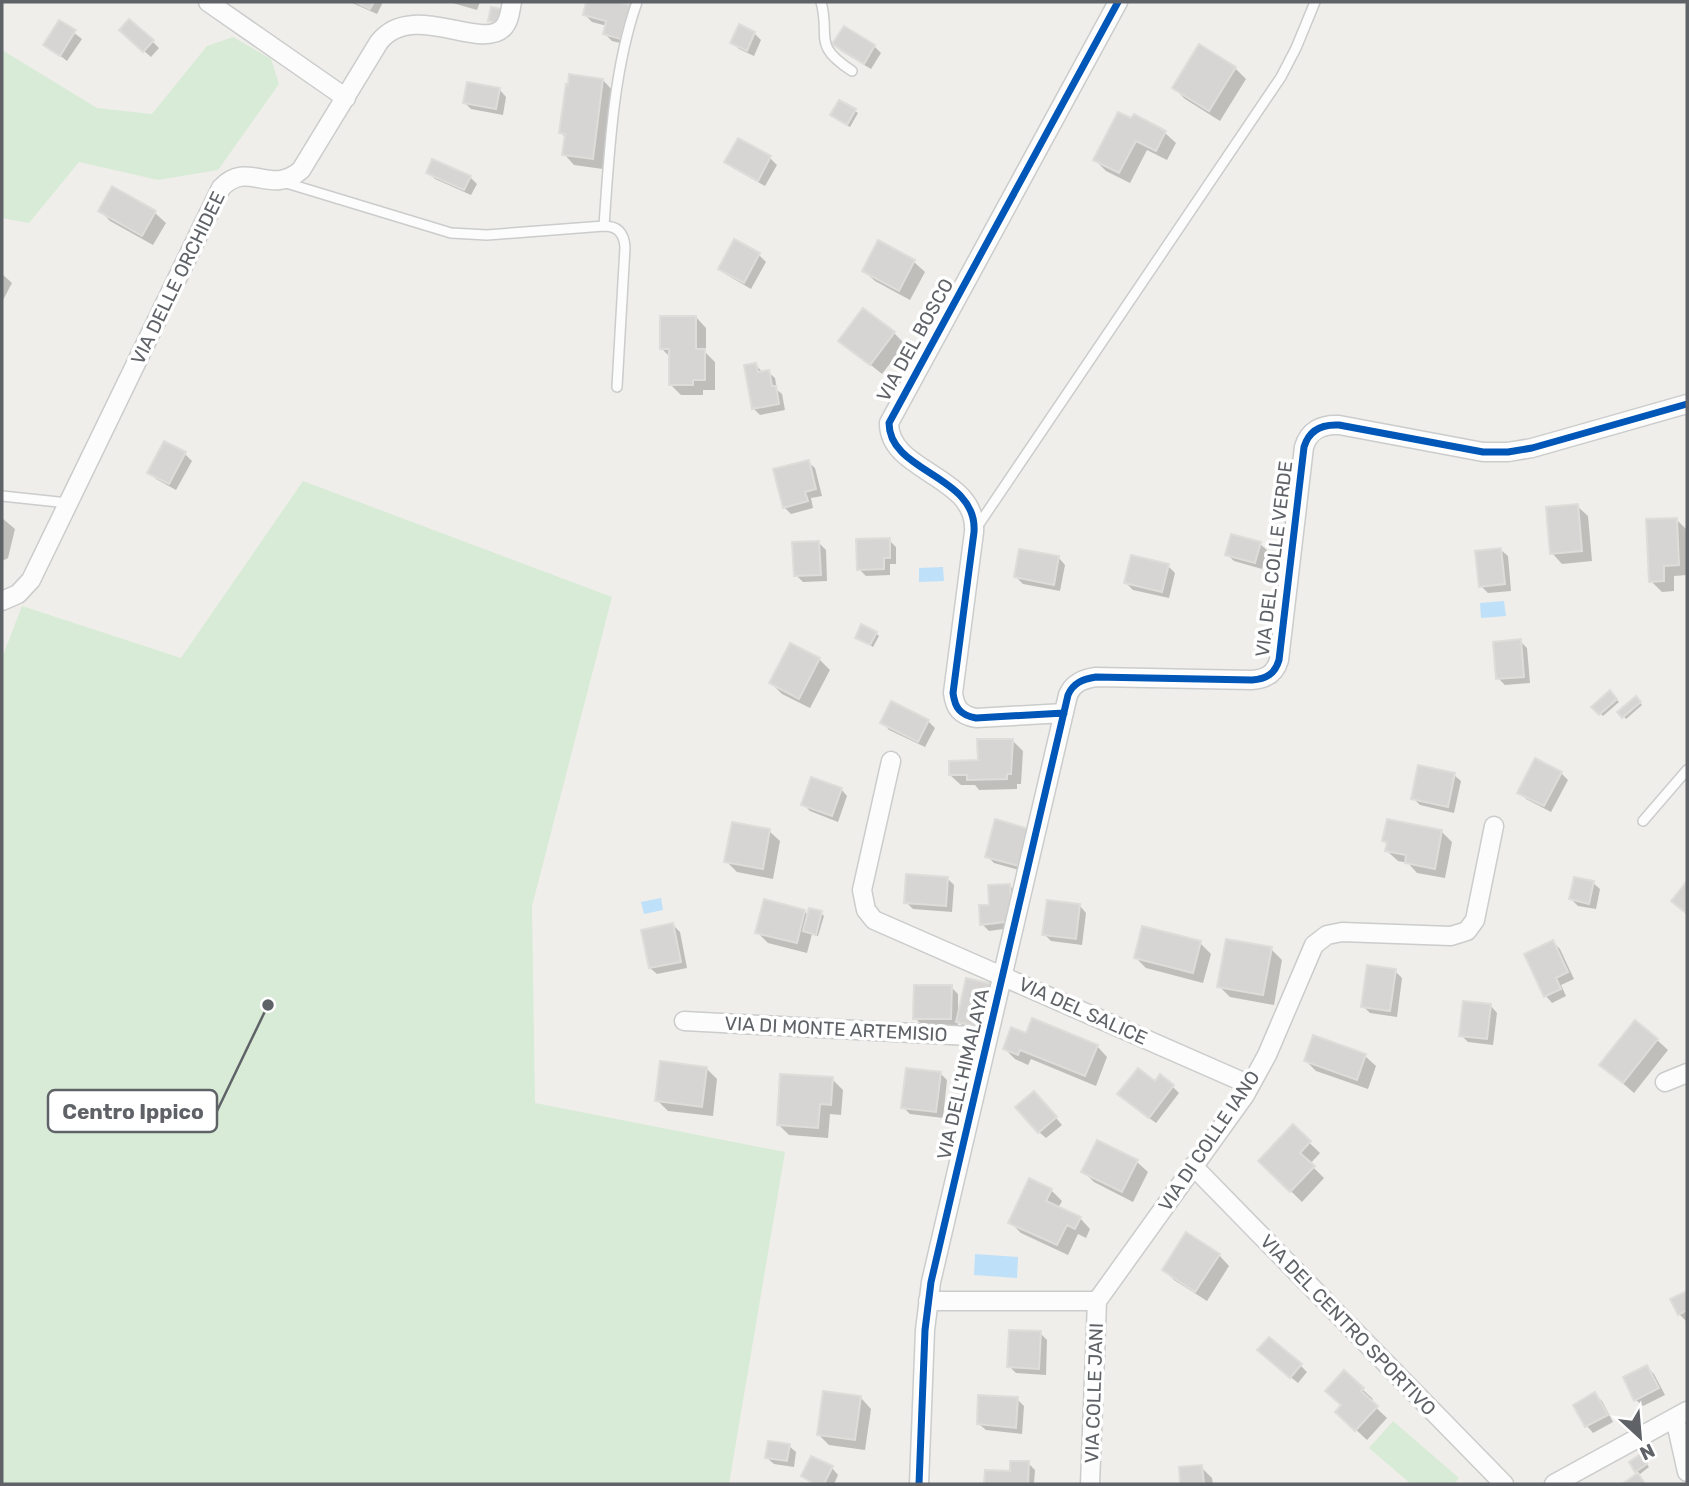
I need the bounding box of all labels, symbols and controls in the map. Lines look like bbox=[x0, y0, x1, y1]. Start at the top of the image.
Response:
street label: VIA DELLE ORCHIDEE bbox=[126, 188, 230, 368]
street label: VIA DEL BOSCO bbox=[872, 275, 958, 405]
street label: VIA DEL COLLE VERDE bbox=[1251, 460, 1297, 658]
street label: VIA DEL SALICE bbox=[1015, 972, 1151, 1050]
street label: VIA DELL'HIMALAYA bbox=[932, 986, 994, 1162]
street label: VIA DI MONTE ARTEMISIO bbox=[724, 1012, 948, 1046]
street label: VIA DI COLLE IANO bbox=[1153, 1066, 1265, 1216]
callout: Centro Ippico bbox=[48, 1090, 217, 1132]
text: Centro Ippico bbox=[62, 1099, 204, 1124]
street label: VIA DEL CENTRO SPORTIVO bbox=[1255, 1230, 1441, 1420]
street label: VIA COLLE JANI bbox=[1080, 1322, 1108, 1464]
north arrow bbox=[1605, 1402, 1675, 1472]
text: N bbox=[1636, 1438, 1658, 1465]

